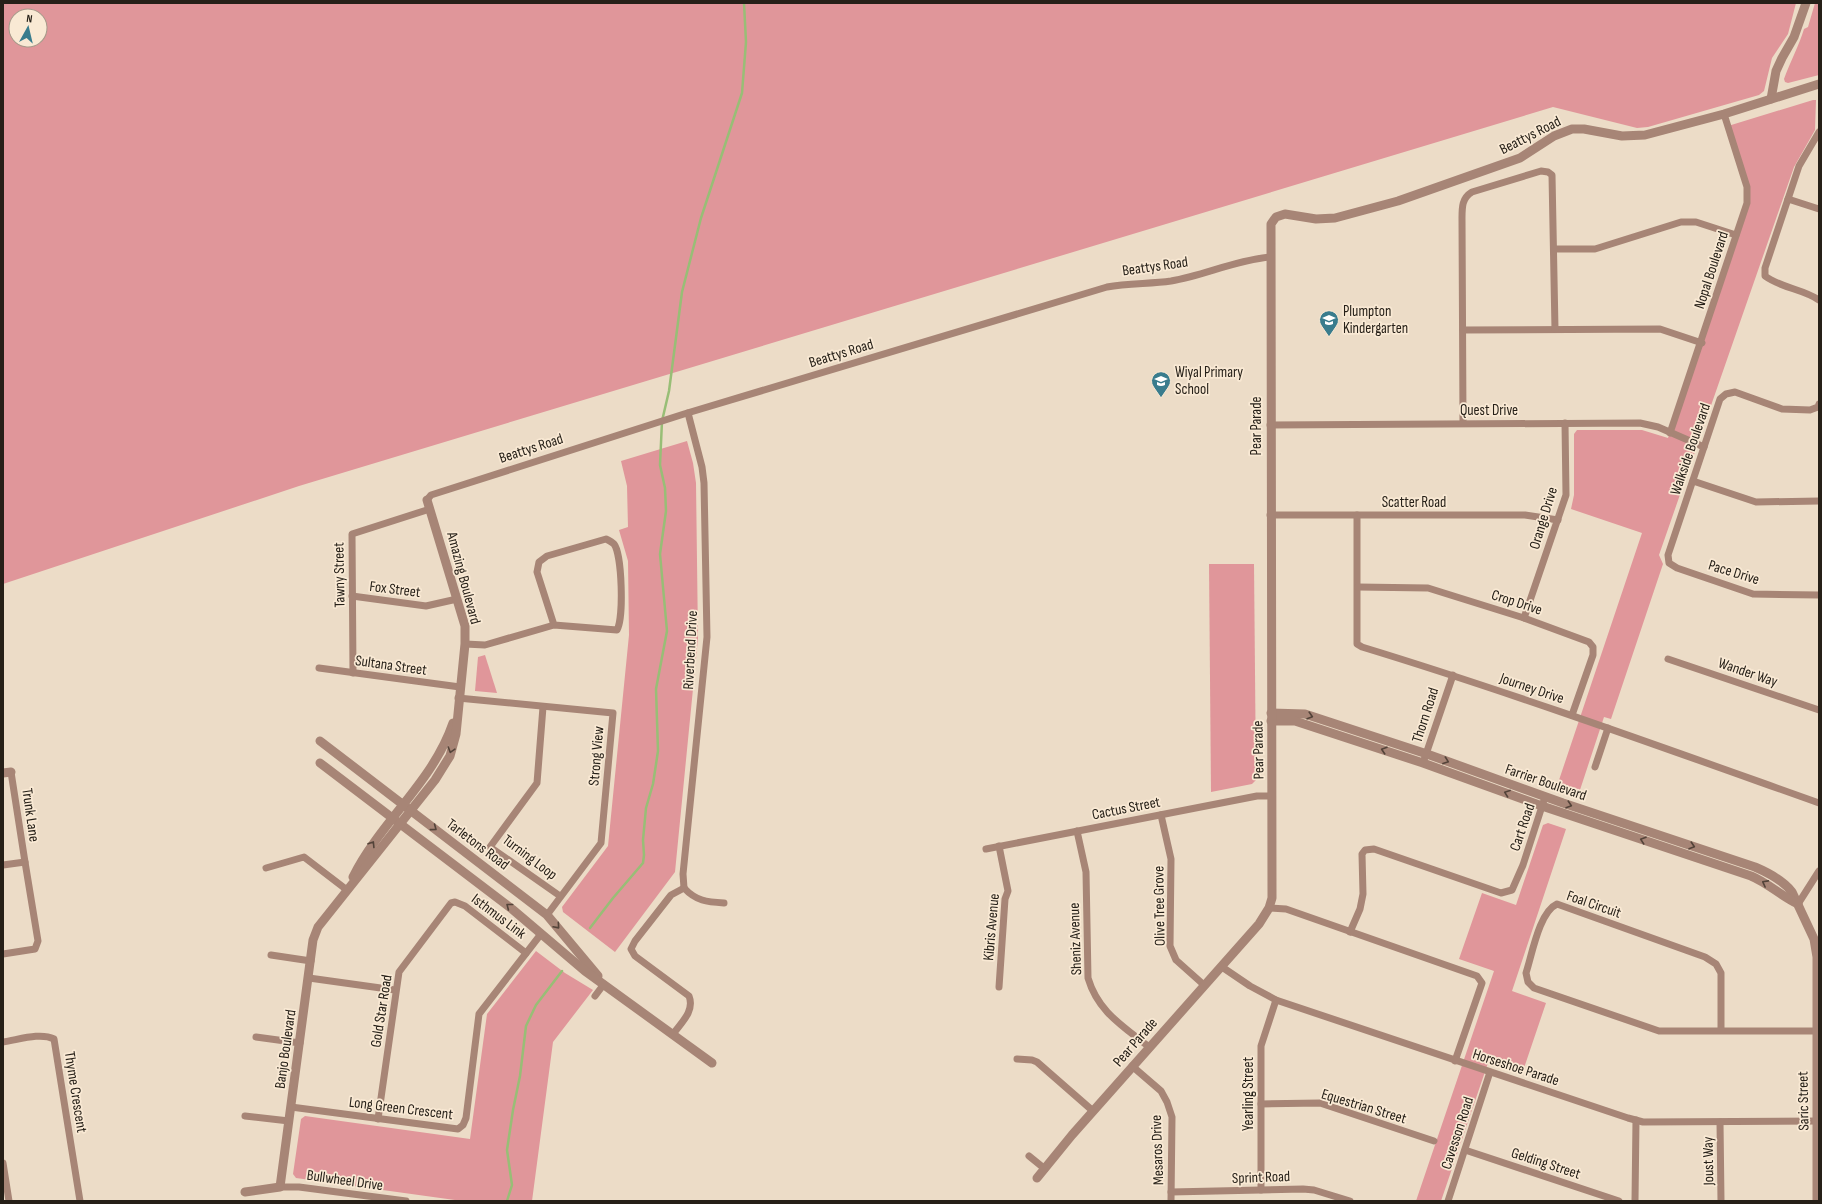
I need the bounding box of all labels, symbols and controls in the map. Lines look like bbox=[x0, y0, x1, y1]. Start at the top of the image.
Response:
north arrow bbox=[8, 8, 48, 48]
text: N bbox=[26, 12, 33, 25]
street label: Beattys Road bbox=[1496, 112, 1564, 159]
street label: Nopal Boulevard bbox=[1690, 229, 1733, 311]
street label: Beattys Road bbox=[1121, 252, 1189, 281]
place label: Plumpton Kindergarten bbox=[1343, 302, 1408, 338]
school or university icon: Plumpton Kindergarten bbox=[1318, 309, 1340, 337]
street label: Beattys Road bbox=[807, 335, 876, 372]
place label: Wiyal Primary School bbox=[1175, 363, 1243, 399]
school or university icon: Wiyal Primary School bbox=[1150, 370, 1172, 398]
street label: Pear Parade bbox=[1247, 397, 1266, 455]
street label: Quest Drive bbox=[1460, 401, 1518, 420]
street label: Walkside Boulevard bbox=[1666, 401, 1715, 498]
street label: Beattys Road bbox=[497, 429, 566, 468]
street label: Orange Drive bbox=[1525, 485, 1562, 552]
street label: Scatter Road bbox=[1382, 493, 1446, 512]
street label: Amazing Boulevard bbox=[442, 529, 485, 626]
street label: Tawny Street bbox=[329, 542, 350, 608]
street label: Pace Drive bbox=[1706, 556, 1762, 589]
street label: Fox Street bbox=[368, 577, 422, 602]
street label: Crop Drive bbox=[1489, 585, 1545, 620]
street label: Riverbend Drive bbox=[679, 610, 702, 690]
street label: Sultana Street bbox=[354, 651, 428, 680]
street label: Wander Way bbox=[1716, 654, 1780, 692]
street label: Journey Drive bbox=[1496, 668, 1566, 708]
street label: Thorn Road bbox=[1408, 685, 1443, 745]
one-way arrow bbox=[1306, 711, 1313, 720]
street label: Pear Parade bbox=[1248, 720, 1269, 780]
street label: Strong View bbox=[584, 725, 609, 787]
one-way arrow bbox=[447, 746, 456, 753]
one-way arrow bbox=[1381, 747, 1388, 755]
one-way arrow bbox=[1443, 757, 1450, 765]
street label: Farrier Boulevard bbox=[1503, 760, 1589, 805]
street label: Trunk Lane bbox=[17, 787, 44, 843]
one-way arrow bbox=[1503, 790, 1510, 798]
street label: Cactus Street bbox=[1090, 793, 1162, 824]
street label: Cart Road bbox=[1505, 801, 1539, 854]
one-way arrow bbox=[1565, 801, 1572, 809]
street label: Tarletons Road bbox=[443, 815, 513, 874]
one-way arrow bbox=[429, 823, 436, 830]
street label: Turning Loop bbox=[499, 831, 561, 884]
one-way arrow bbox=[1639, 836, 1646, 845]
one-way arrow bbox=[368, 841, 375, 848]
one-way arrow bbox=[1688, 841, 1695, 850]
street label: Olive Tree Grove bbox=[1149, 866, 1170, 946]
one-way arrow bbox=[1762, 880, 1769, 888]
street label: Foal Circuit bbox=[1564, 886, 1624, 923]
street label: Isthmus Link bbox=[468, 890, 530, 943]
street label: Kibris Avenue bbox=[979, 893, 1004, 961]
street label: Sheniz Avenue bbox=[1065, 902, 1086, 976]
one-way arrow bbox=[506, 904, 513, 911]
one-way arrow bbox=[553, 921, 560, 929]
street label: Gold Star Road bbox=[366, 973, 397, 1049]
street label: Banjo Boulevard bbox=[271, 1008, 300, 1090]
street label: Pear Parade bbox=[1109, 1014, 1162, 1071]
street label: Horseshoe Parade bbox=[1470, 1045, 1561, 1090]
street label: Thyme Crescent bbox=[60, 1050, 91, 1134]
street label: Yearling Street bbox=[1239, 1057, 1258, 1131]
street label: Saric Street bbox=[1793, 1071, 1814, 1131]
street label: Equestrian Street bbox=[1319, 1085, 1409, 1129]
street label: Long Green Crescent bbox=[348, 1093, 454, 1124]
street label: Cavesson Road bbox=[1437, 1095, 1478, 1172]
street label: Mesaros Drive bbox=[1147, 1115, 1168, 1185]
street label: Joust Way bbox=[1699, 1136, 1718, 1187]
street label: Gelding Street bbox=[1509, 1143, 1583, 1184]
street label: Bullwheel Drive bbox=[306, 1166, 384, 1195]
street label: Sprint Road bbox=[1232, 1167, 1290, 1188]

